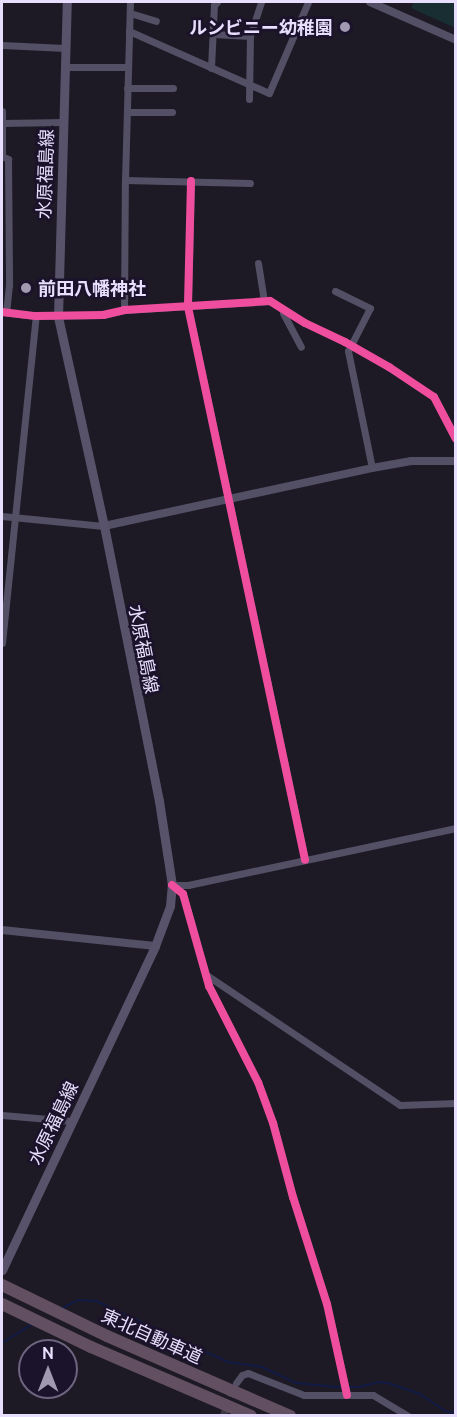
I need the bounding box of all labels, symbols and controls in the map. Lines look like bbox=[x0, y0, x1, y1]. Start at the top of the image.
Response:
place label: ルンビニー幼稚園 bbox=[189, 16, 333, 38]
marker: ルンビニー幼稚園 bbox=[338, 20, 352, 34]
street label: 水原福島線 bbox=[33, 129, 57, 219]
place label: 前田八幡神社 bbox=[38, 277, 146, 299]
marker: 前田八幡神社 bbox=[19, 281, 33, 295]
street label: 水原福島線 bbox=[125, 603, 163, 695]
street label: 水原福島線 bbox=[24, 1078, 82, 1168]
street label: 東北自動車道 bbox=[98, 1304, 206, 1368]
north arrow bbox=[18, 1339, 78, 1399]
text: N bbox=[42, 1344, 54, 1362]

